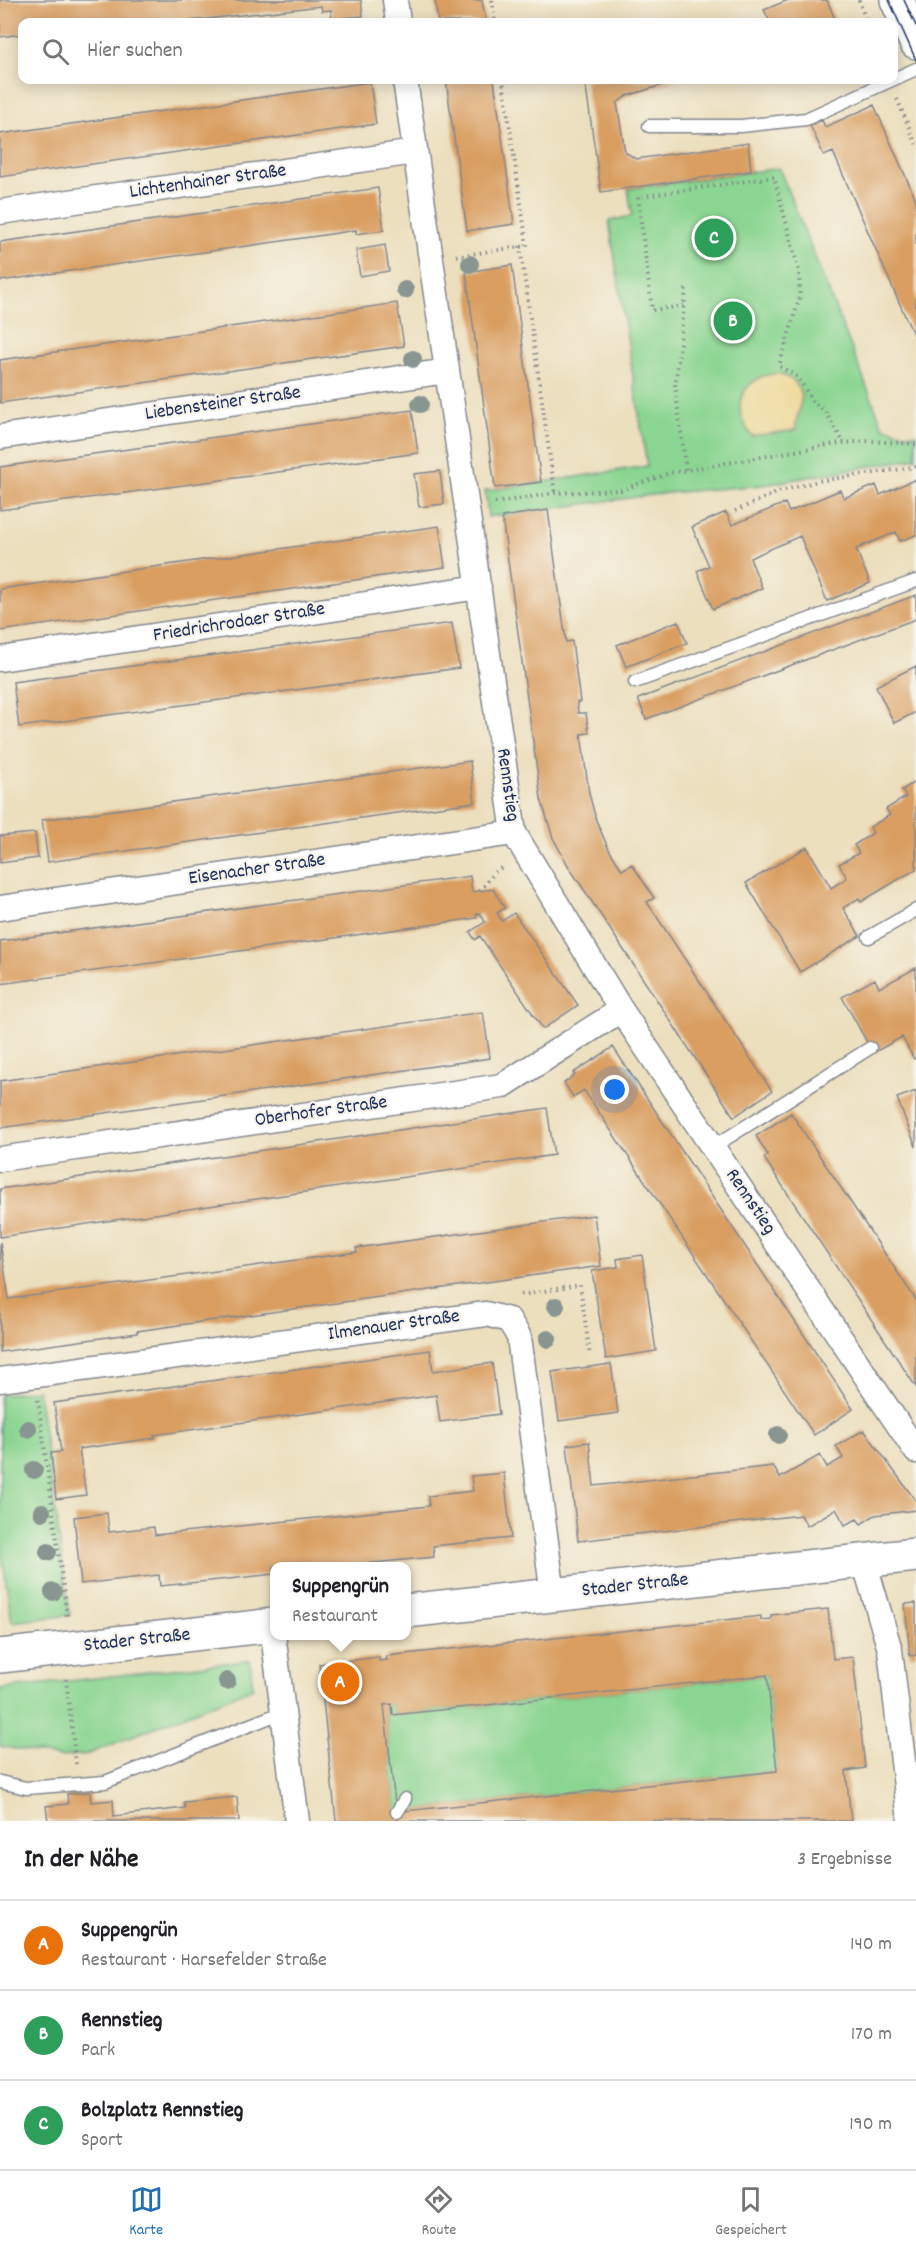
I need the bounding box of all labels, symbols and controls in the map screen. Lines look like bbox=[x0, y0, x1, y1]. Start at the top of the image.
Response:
search box bbox=[18, 18, 898, 84]
icon: search bbox=[39, 35, 72, 68]
text: Hier suchen bbox=[87, 36, 183, 67]
street label: Lichtenhainer Straße bbox=[128, 157, 288, 207]
pin: C bbox=[694, 216, 734, 260]
pin: B bbox=[714, 298, 752, 344]
street label: Liebensteiner Straße bbox=[143, 379, 303, 429]
street label: Friedrichrodaer Straße bbox=[151, 596, 327, 650]
street label: Rennstieg bbox=[488, 746, 526, 824]
street label: Eisenacher Straße bbox=[187, 847, 327, 893]
your location bbox=[600, 1075, 629, 1104]
street label: Oberhofer Straße bbox=[253, 1089, 389, 1135]
street label: Rennstieg bbox=[718, 1163, 782, 1241]
street label: Ilmenauer Straße bbox=[326, 1303, 462, 1349]
popup bbox=[270, 1562, 411, 1640]
street label: Stader Straße bbox=[580, 1566, 690, 1606]
text: Suppengrün bbox=[292, 1572, 389, 1603]
text: Restaurant bbox=[292, 1603, 378, 1631]
street label: Stader Straße bbox=[82, 1621, 192, 1661]
pin: A bbox=[320, 1660, 360, 1704]
text: In der Nähe bbox=[24, 1842, 138, 1879]
text: 3 Ergebnisse bbox=[797, 1846, 892, 1874]
text: Suppengrün bbox=[81, 1916, 178, 1947]
text: A bbox=[38, 1931, 49, 1959]
text: 140 m bbox=[850, 1931, 892, 1959]
text: Restaurant · Harsefelder Straße bbox=[81, 1947, 327, 1975]
text: Rennstieg bbox=[81, 2006, 162, 2037]
text: B bbox=[39, 2021, 48, 2049]
text: 170 m bbox=[851, 2021, 892, 2049]
text: Park bbox=[81, 2037, 115, 2065]
text: Bolzplatz Rennstieg bbox=[81, 2096, 243, 2127]
text: C bbox=[39, 2111, 48, 2139]
text: 190 m bbox=[849, 2111, 892, 2139]
text: Sport bbox=[81, 2127, 123, 2155]
tab: Karte bbox=[129, 2183, 163, 2242]
tab: Route bbox=[422, 2183, 456, 2242]
tab: Gespeichert bbox=[715, 2183, 787, 2242]

